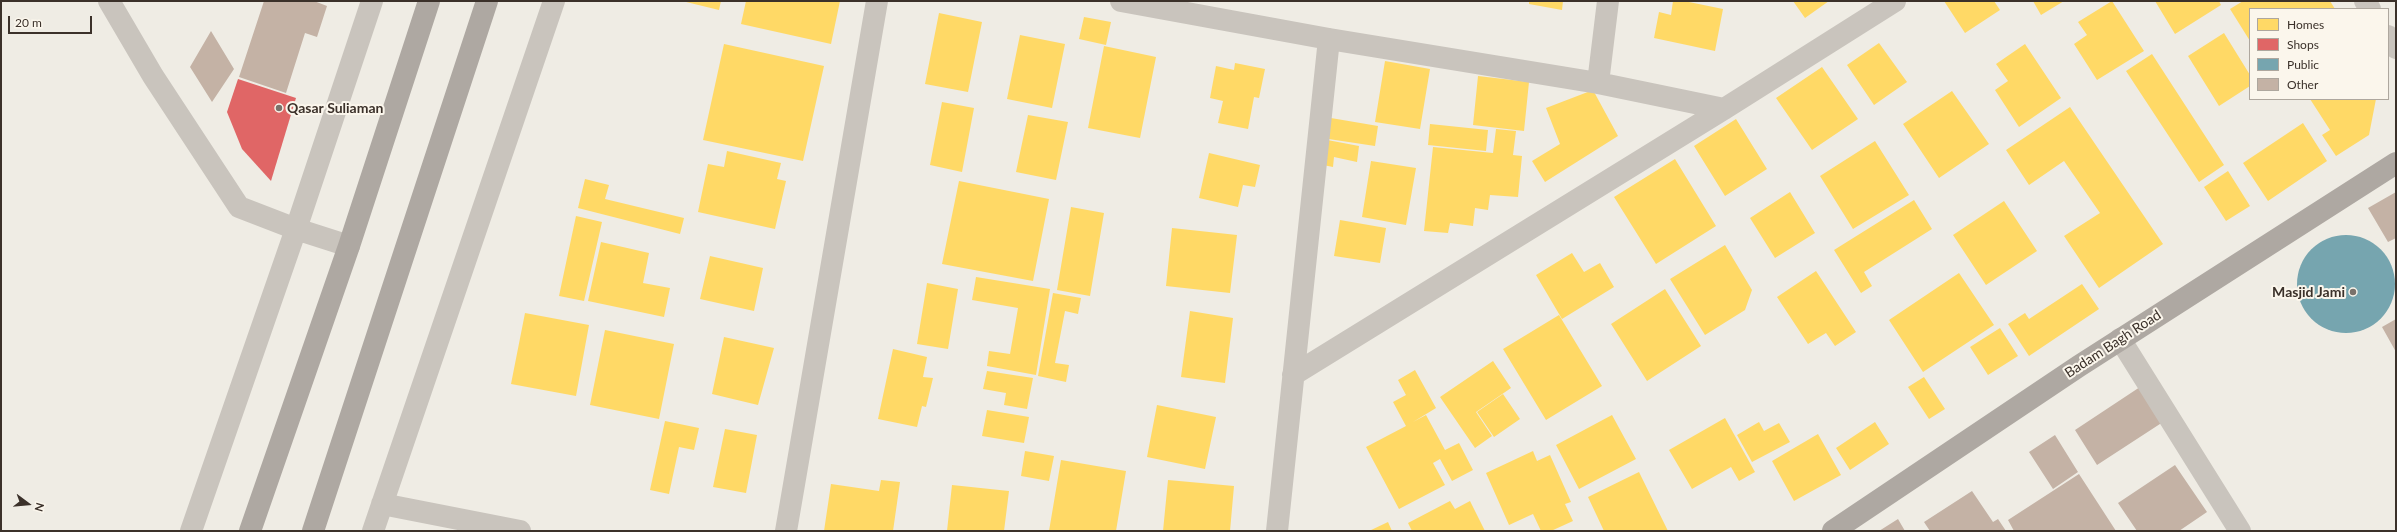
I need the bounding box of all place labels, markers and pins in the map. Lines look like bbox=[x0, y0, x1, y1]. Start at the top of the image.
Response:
place label: Qasar Suliaman bbox=[287, 100, 383, 116]
marker: Qasar Suliaman bbox=[274, 103, 284, 113]
place label: Masjid Jami bbox=[2272, 284, 2345, 300]
marker: Masjid Jami bbox=[2348, 287, 2358, 297]

